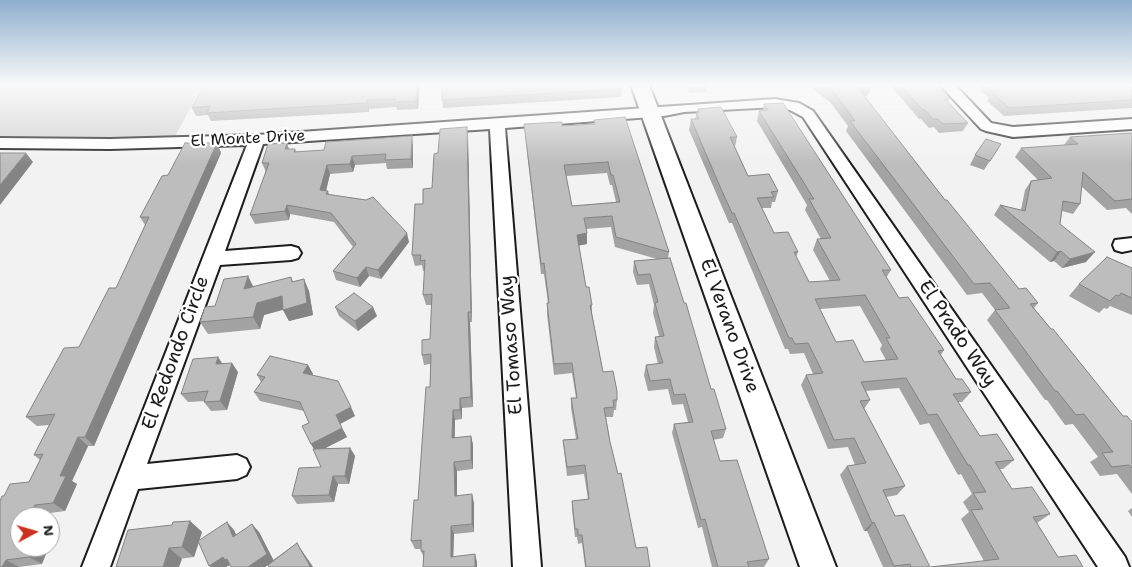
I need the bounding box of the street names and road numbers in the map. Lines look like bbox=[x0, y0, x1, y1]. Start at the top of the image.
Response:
street label: El Monte Drive bbox=[190, 126, 306, 152]
street label: El Verano Drive bbox=[694, 256, 764, 396]
street label: El Redondo Circle bbox=[138, 273, 214, 433]
street label: El Tomaso Way bbox=[496, 274, 528, 416]
street label: El Prado Way bbox=[913, 276, 1001, 392]

